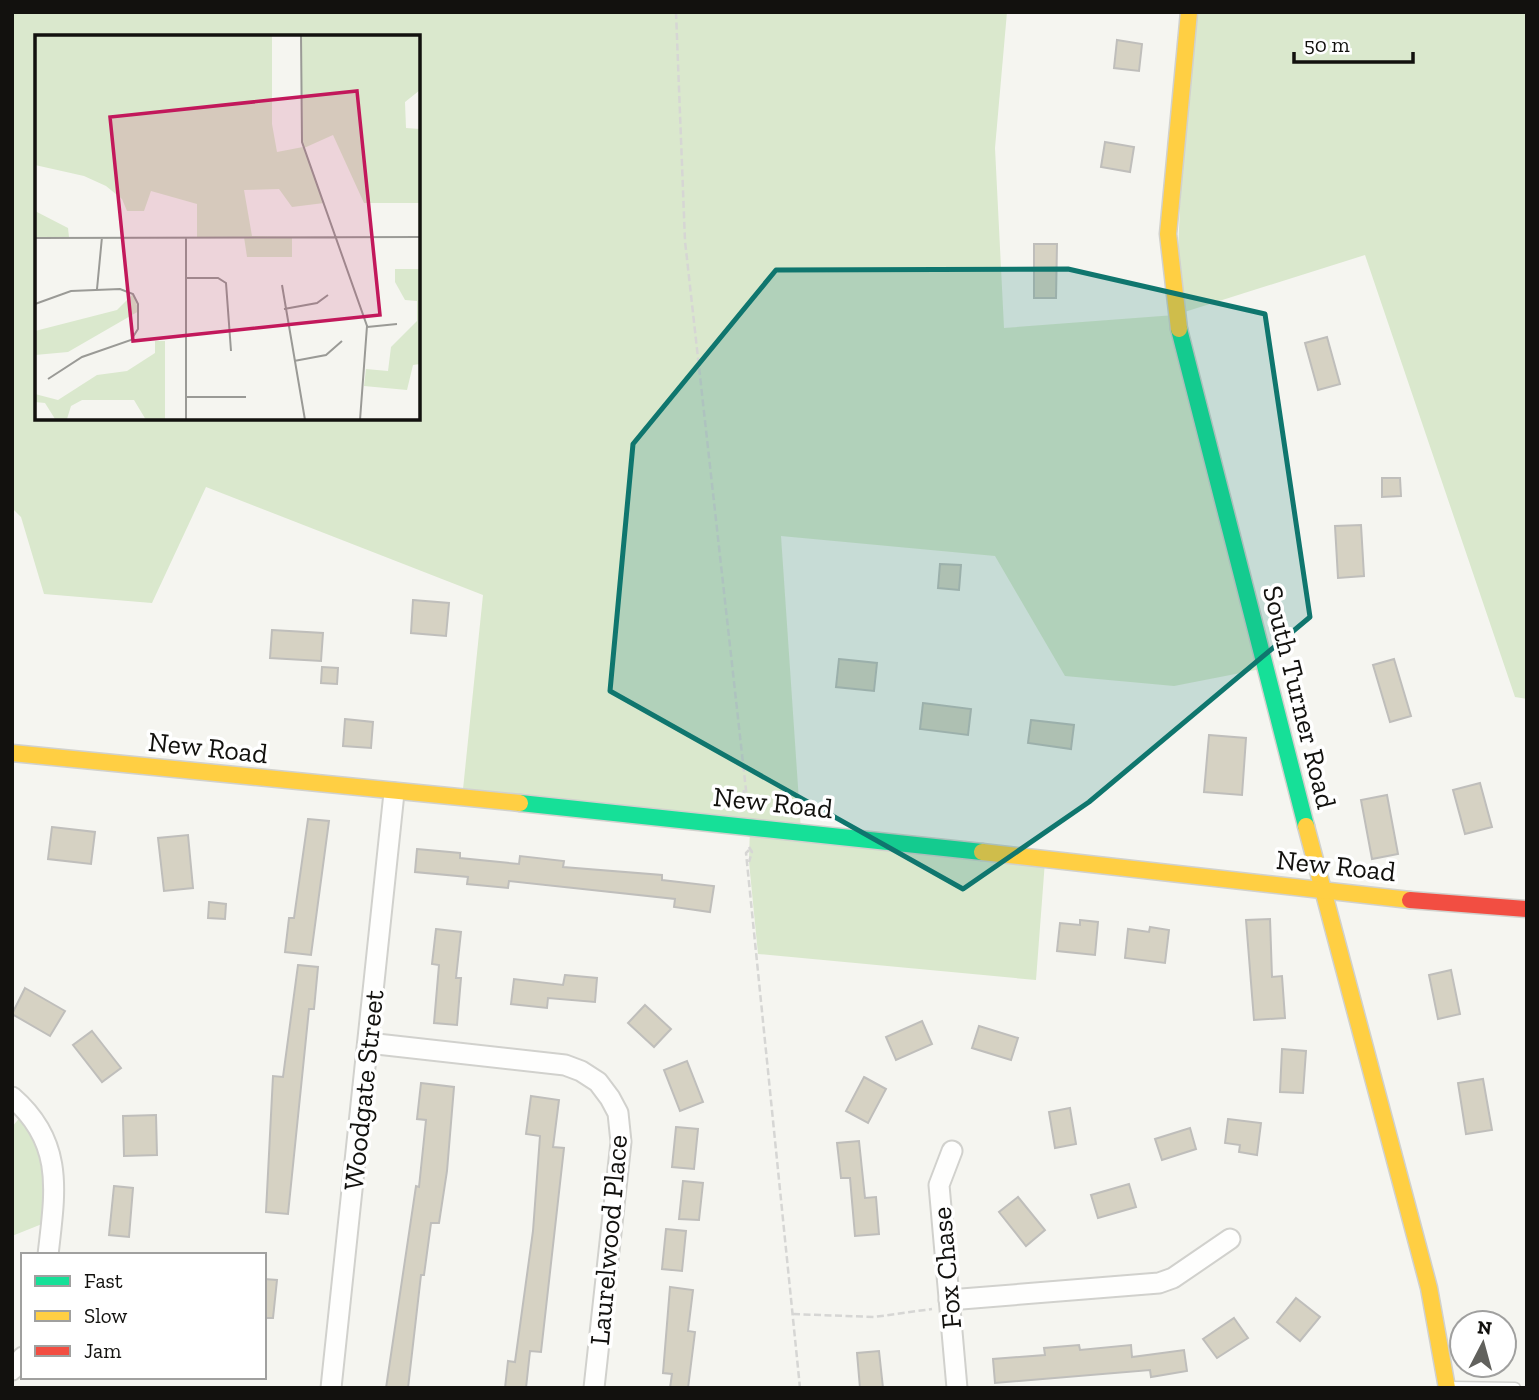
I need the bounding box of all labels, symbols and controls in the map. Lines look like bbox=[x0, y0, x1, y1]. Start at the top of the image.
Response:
scale bar bbox=[1294, 21, 1413, 65]
text: 50 m bbox=[1304, 32, 1350, 57]
inset map bbox=[35, 35, 420, 420]
street label: South Turner Road bbox=[1256, 582, 1343, 812]
street label: New Road bbox=[146, 725, 270, 770]
street label: New Road bbox=[711, 780, 835, 825]
street label: New Road bbox=[1274, 843, 1398, 888]
street label: Woodgate Street bbox=[337, 988, 391, 1192]
street label: Laurelwood Place bbox=[583, 1133, 634, 1347]
street label: Fox Chase bbox=[925, 1206, 968, 1330]
legend bbox=[21, 1253, 266, 1379]
text: Fast bbox=[84, 1268, 123, 1293]
text: Slow bbox=[84, 1303, 127, 1328]
north arrow bbox=[1448, 1309, 1518, 1379]
text: N bbox=[1476, 1315, 1493, 1340]
text: Jam bbox=[84, 1338, 121, 1363]

